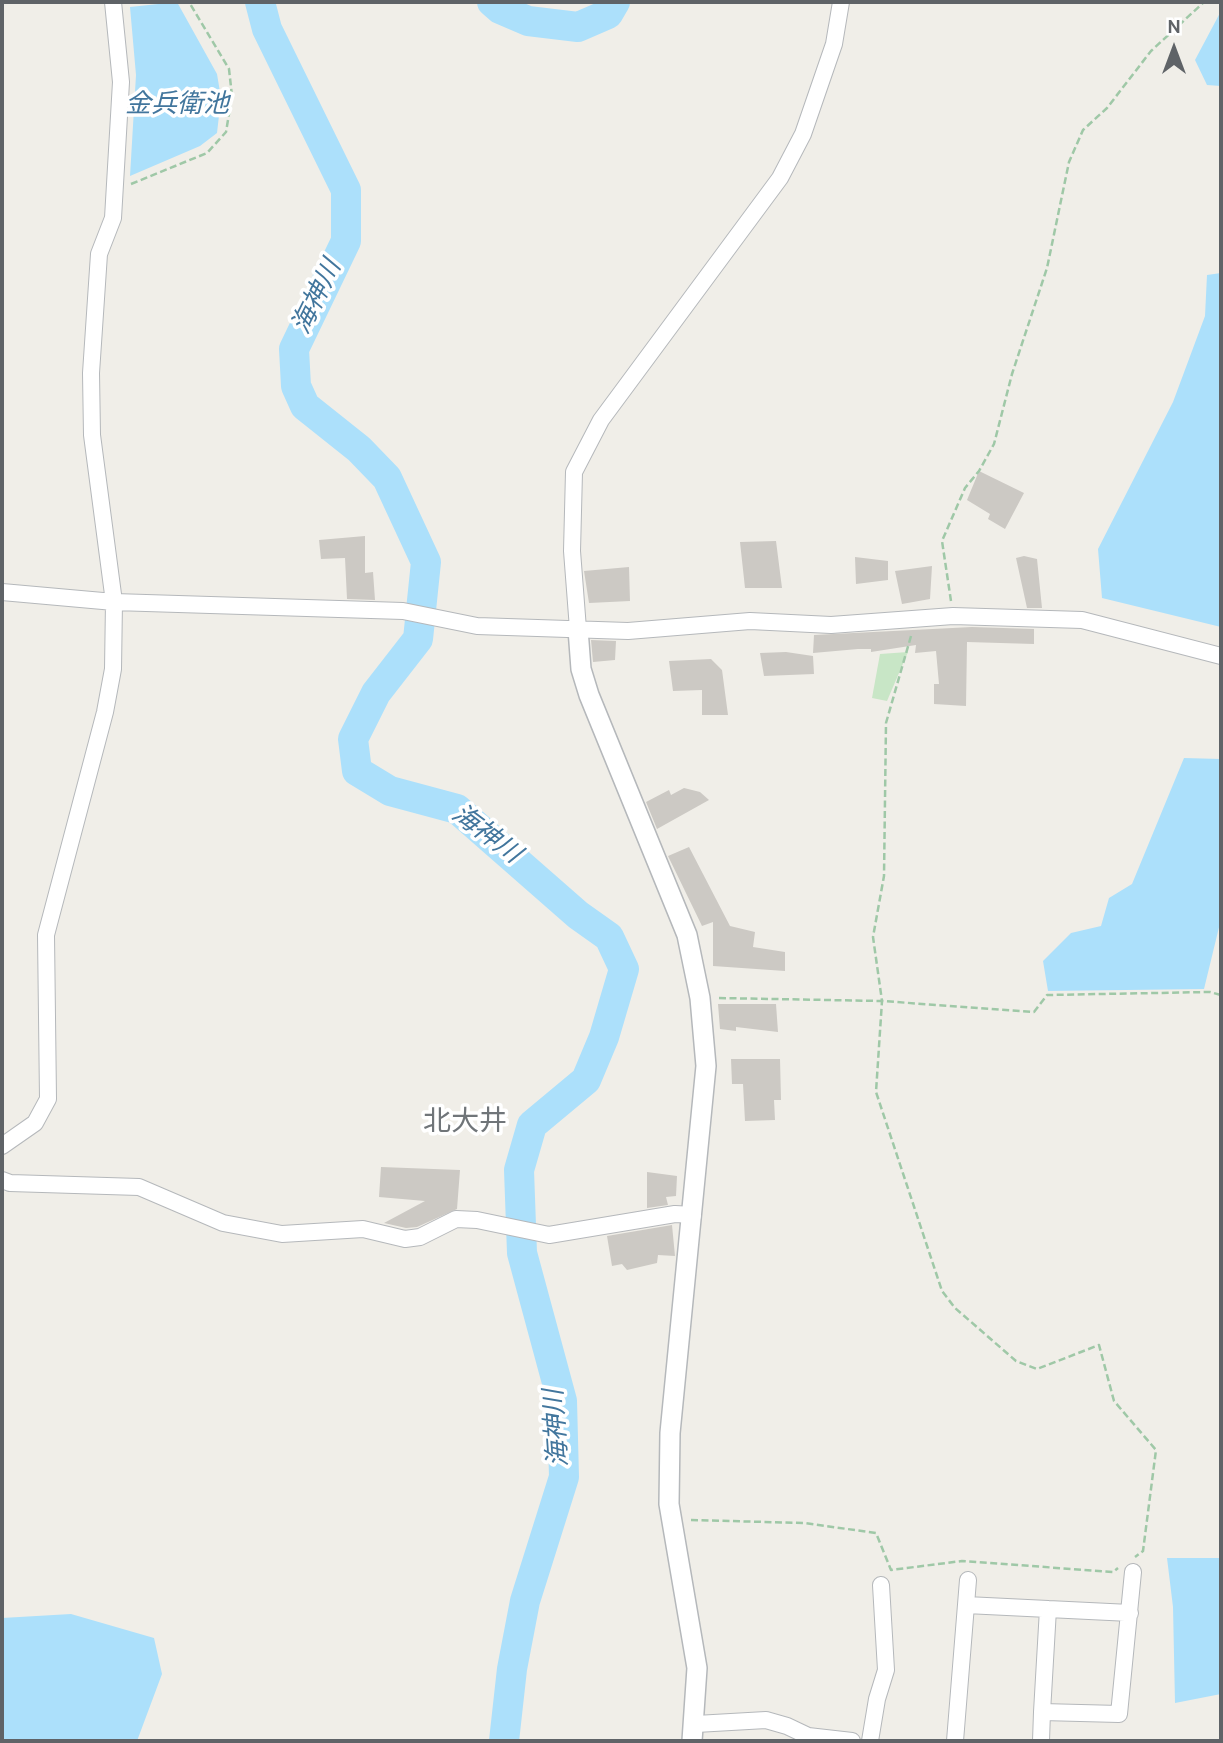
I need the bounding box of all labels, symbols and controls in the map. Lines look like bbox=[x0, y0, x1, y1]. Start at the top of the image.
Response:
north arrow bbox=[1139, 14, 1209, 84]
text: N bbox=[1167, 16, 1181, 40]
water label: 金兵衛池 bbox=[125, 91, 229, 123]
water label: 海神川 bbox=[288, 256, 350, 340]
water label: 海神川 bbox=[444, 800, 526, 872]
district label: 北大井 bbox=[423, 1107, 507, 1141]
water label: 海神川 bbox=[541, 1388, 577, 1468]

